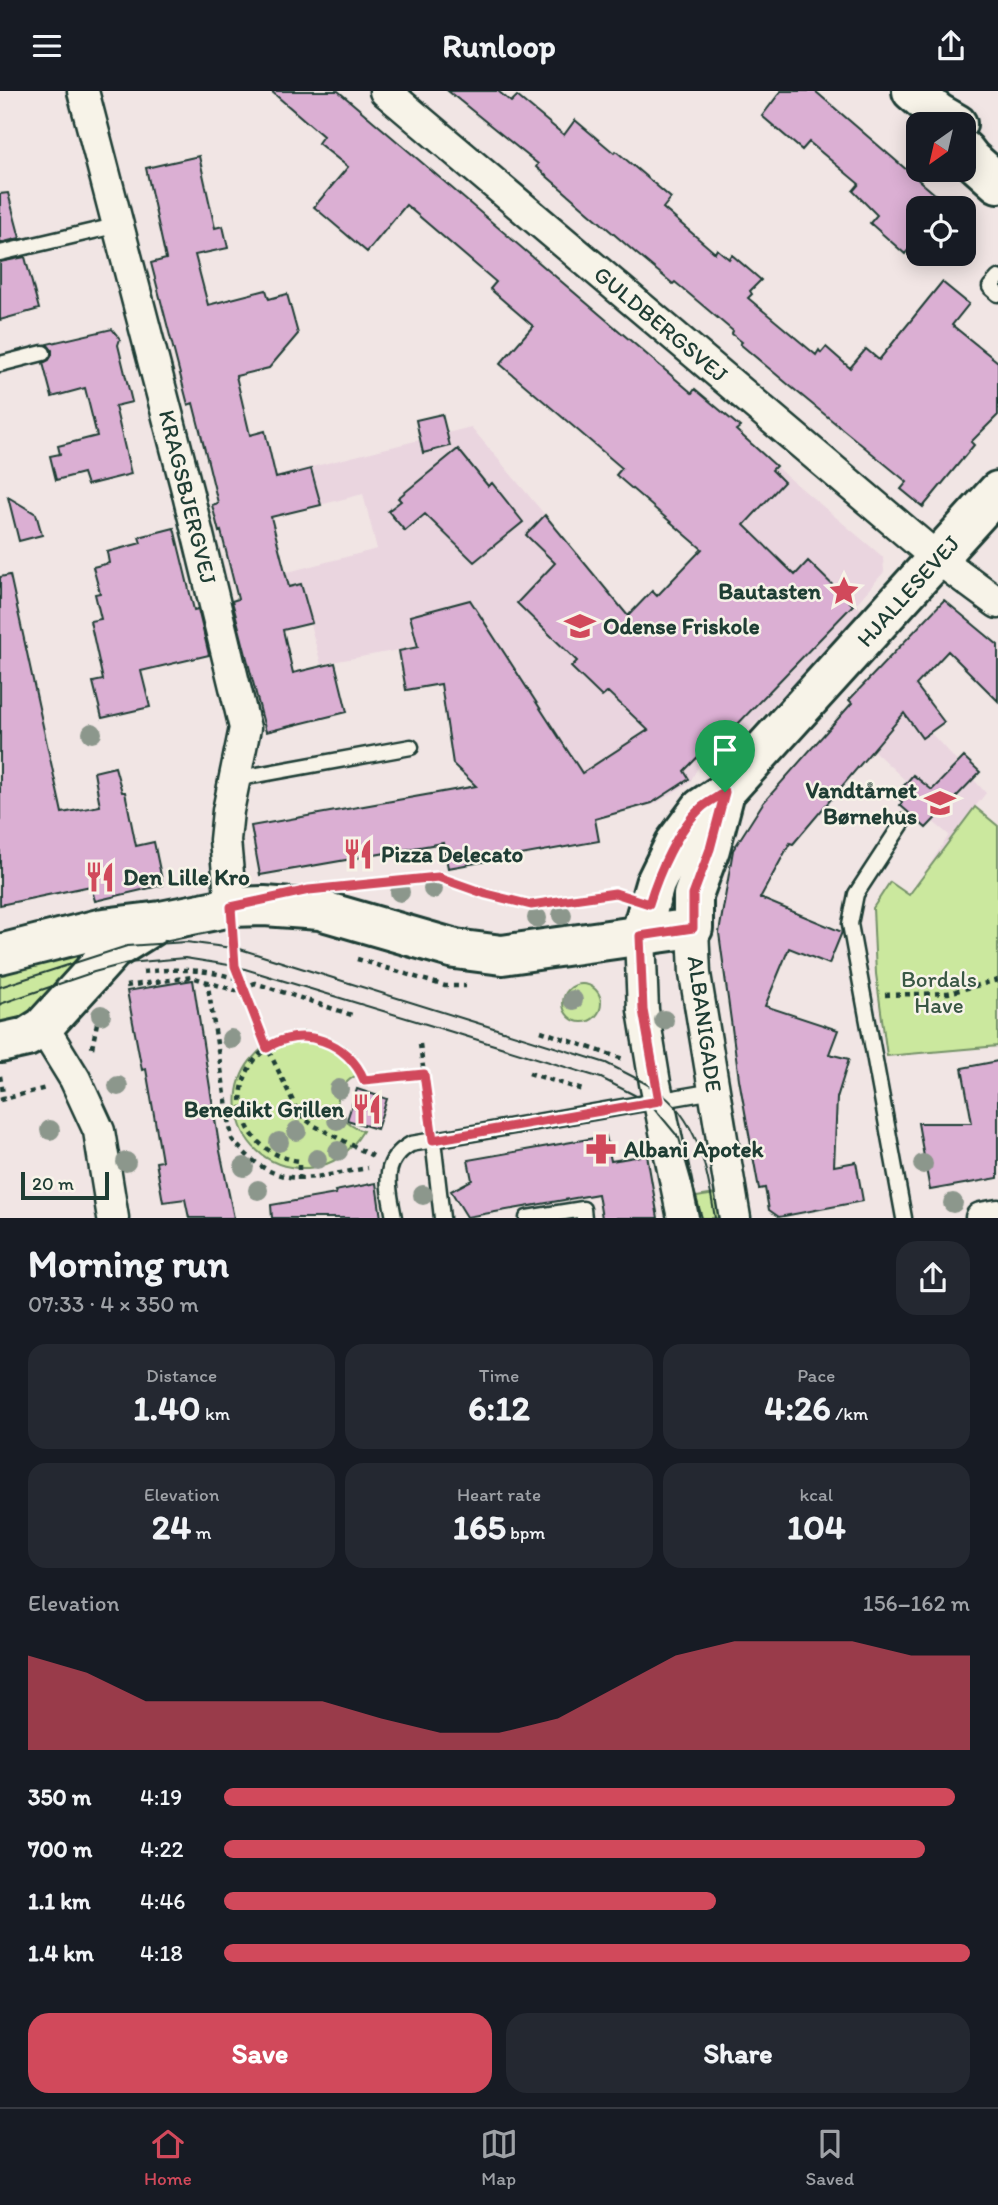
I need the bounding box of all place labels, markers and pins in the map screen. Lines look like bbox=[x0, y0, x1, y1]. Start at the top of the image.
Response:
place icon: Bautasten bbox=[827, 574, 861, 608]
place label: Bautasten bbox=[718, 577, 822, 605]
school or university icon: Odense Friskole bbox=[563, 609, 597, 643]
place label: Odense Friskole bbox=[603, 612, 760, 640]
pin bbox=[695, 720, 755, 792]
place label: Vandtårnet Børnehus bbox=[805, 776, 917, 830]
school or university icon: Vandtårnet Børnehus bbox=[923, 786, 957, 820]
restaurant icon: Pizza Delecato bbox=[341, 837, 375, 871]
place label: Pizza Delecato bbox=[381, 840, 523, 868]
restaurant icon: Den Lille Kro bbox=[83, 860, 117, 894]
place label: Den Lille Kro bbox=[123, 863, 250, 891]
restaurant icon: Benedikt Grillen bbox=[350, 1092, 384, 1126]
place label: Benedikt Grillen bbox=[184, 1095, 345, 1123]
pharmacy icon: Albani Apotek bbox=[584, 1132, 618, 1166]
place label: Albani Apotek bbox=[623, 1135, 764, 1163]

